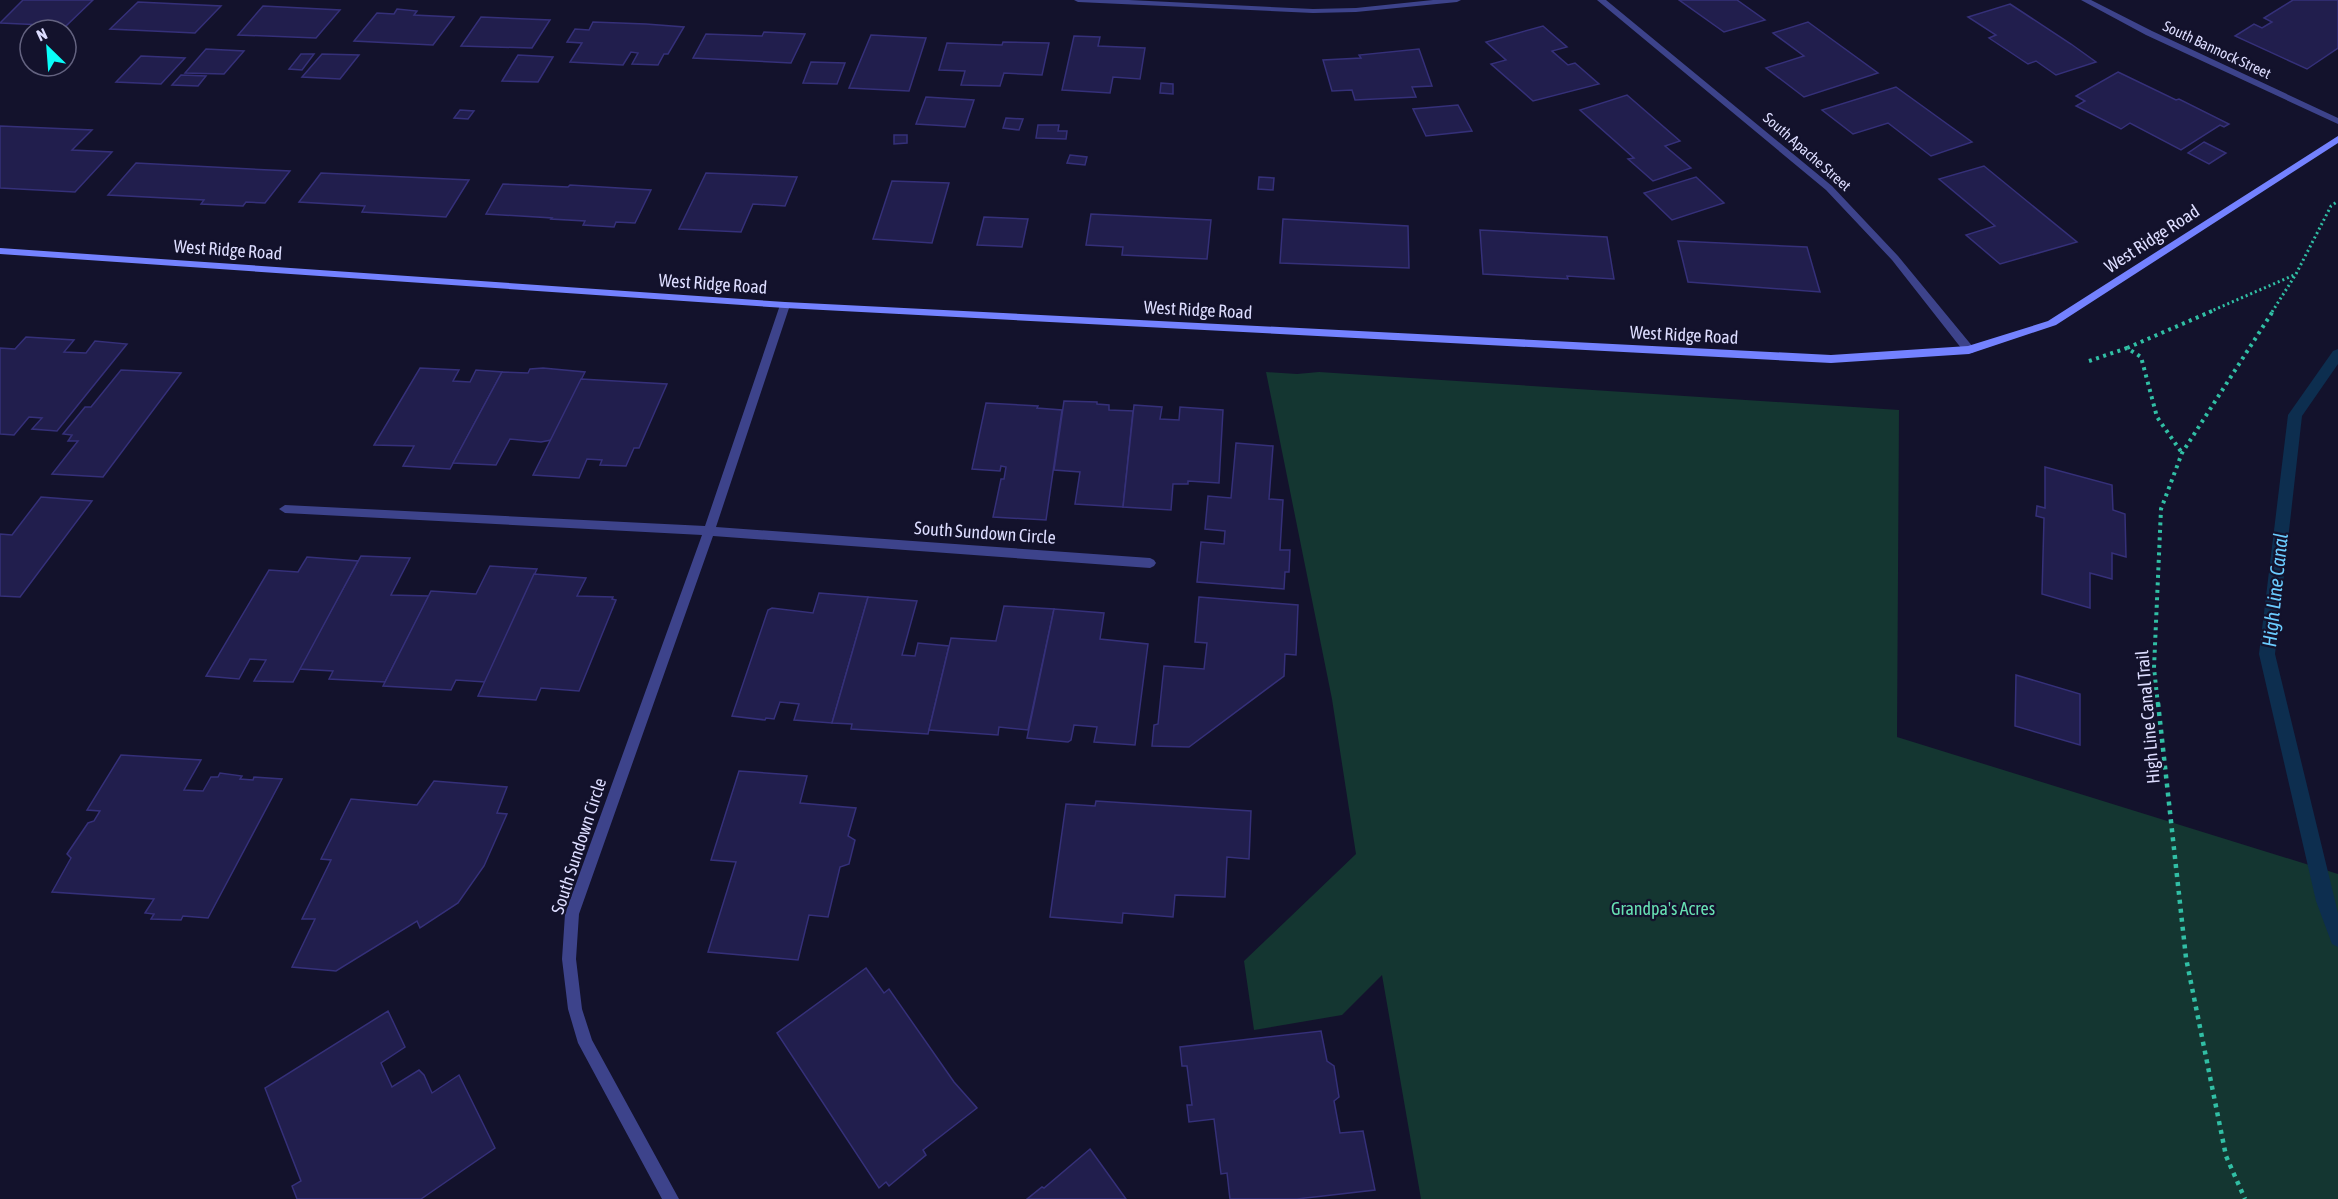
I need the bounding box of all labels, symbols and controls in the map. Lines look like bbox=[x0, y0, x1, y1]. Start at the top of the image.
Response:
street label: South Bannock Street bbox=[2161, 17, 2274, 82]
north arrow bbox=[18, 18, 78, 78]
text: N bbox=[34, 24, 50, 45]
street label: South Apache Street bbox=[1760, 109, 1855, 194]
street label: West Ridge Road bbox=[2100, 200, 2203, 277]
street label: West Ridge Road bbox=[173, 235, 283, 264]
street label: West Ridge Road bbox=[658, 269, 768, 298]
street label: West Ridge Road bbox=[1143, 296, 1253, 323]
street label: West Ridge Road bbox=[1629, 321, 1739, 348]
street label: South Sundown Circle bbox=[914, 517, 1057, 548]
water label: High Line Canal bbox=[2257, 532, 2292, 648]
street label: High Line Canal Trail bbox=[2131, 649, 2164, 785]
street label: South Sundown Circle bbox=[547, 775, 610, 917]
park label: Grandpa's Acres bbox=[1611, 898, 1715, 919]

